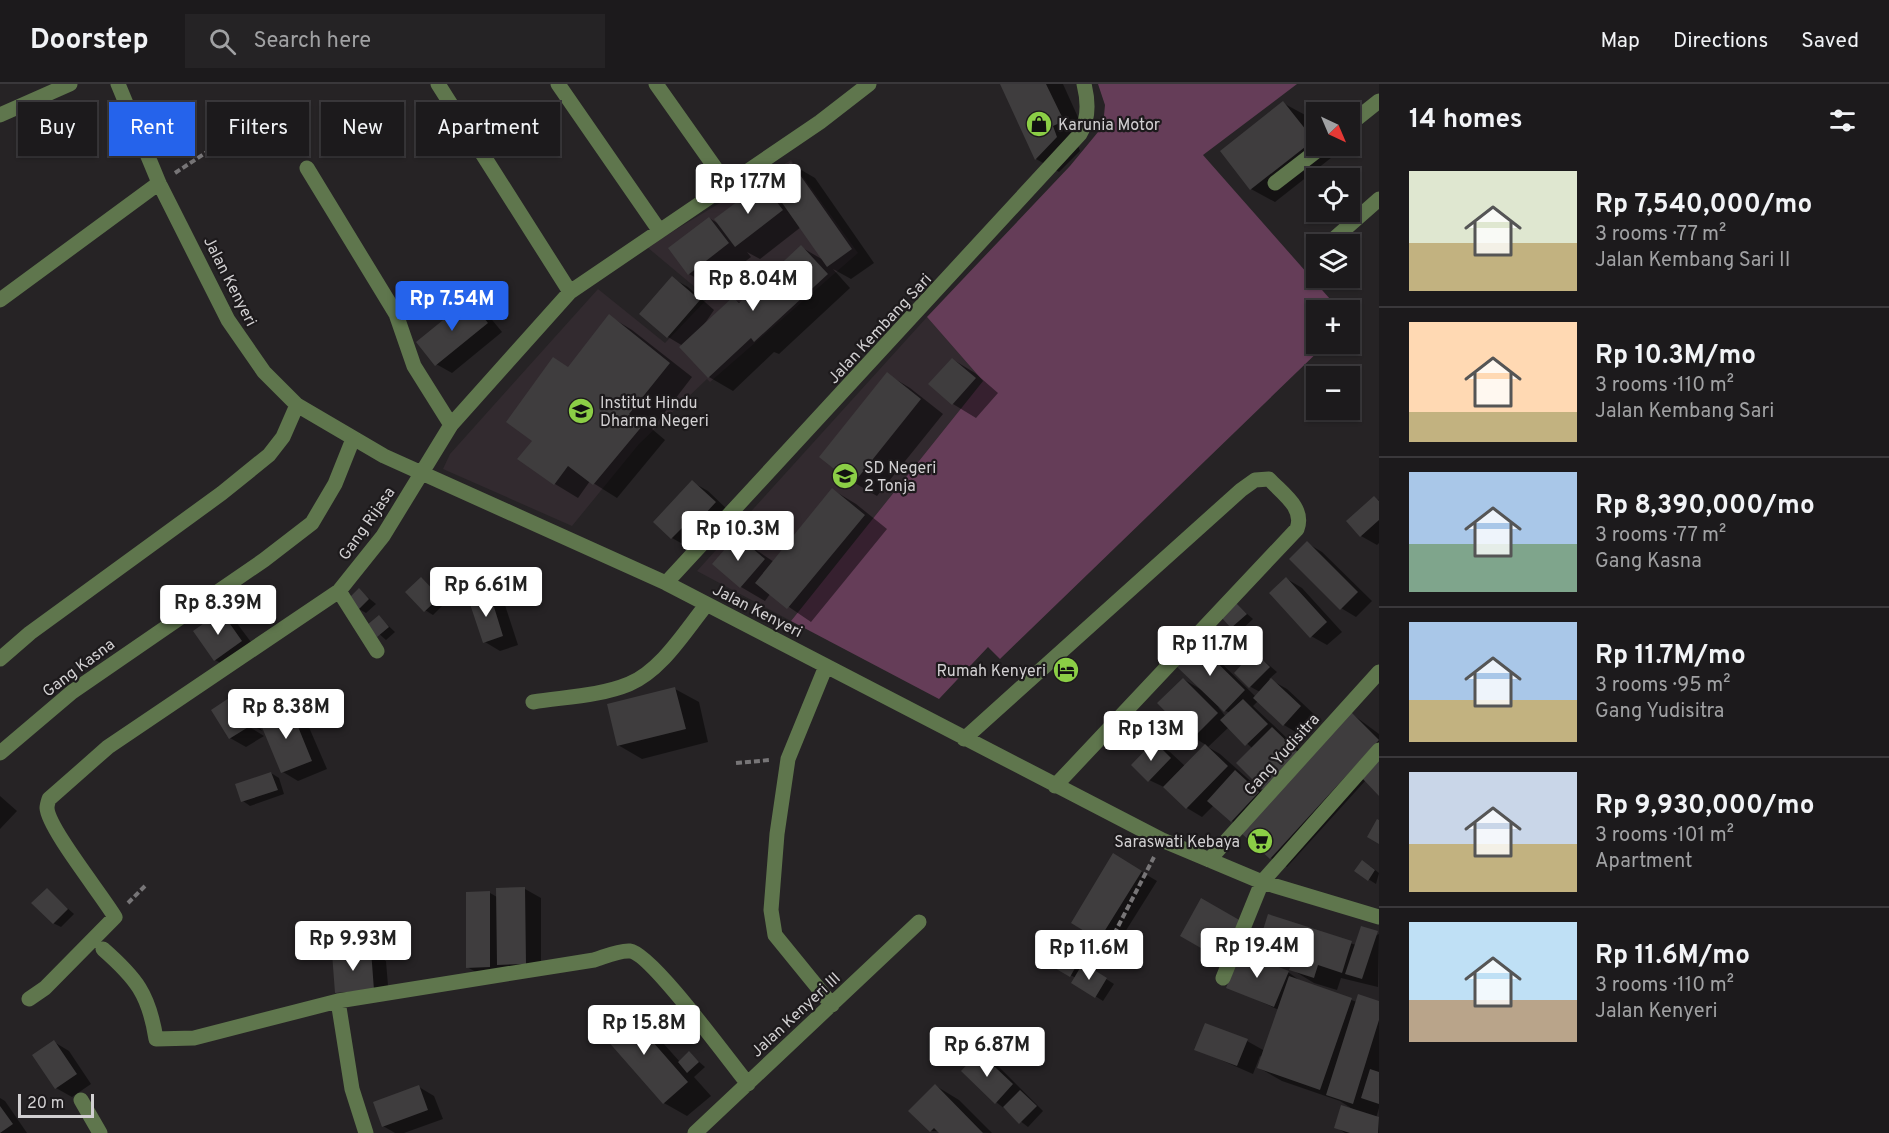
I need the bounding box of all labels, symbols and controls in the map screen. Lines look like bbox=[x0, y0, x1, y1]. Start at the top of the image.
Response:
search box bbox=[185, 14, 605, 68]
text: Doorstep bbox=[30, 23, 149, 59]
icon: search bbox=[206, 25, 239, 58]
text: Search here bbox=[254, 28, 371, 55]
text: Map bbox=[1600, 28, 1640, 55]
text: Directions bbox=[1673, 28, 1768, 55]
text: Saved bbox=[1801, 28, 1859, 55]
chip: Buy bbox=[18, 102, 97, 156]
chip: Rent bbox=[109, 102, 195, 156]
chip: Filters bbox=[207, 102, 309, 156]
chip: New bbox=[321, 102, 404, 156]
chip: Apartment bbox=[416, 102, 560, 156]
north arrow bbox=[1306, 102, 1360, 156]
map controls bbox=[1306, 102, 1360, 420]
text: 14 homes bbox=[1409, 104, 1523, 137]
icon: filters bbox=[1826, 104, 1859, 137]
shop icon: Karunia Motor bbox=[1024, 109, 1054, 139]
place label: Karunia Motor bbox=[1058, 116, 1160, 136]
pin: Rp 17.7M bbox=[686, 164, 810, 215]
button: locate bbox=[1306, 168, 1360, 222]
text: Rp 17.7M bbox=[710, 170, 786, 196]
text: Rp 7,540,000/mo bbox=[1595, 189, 1812, 222]
icon: home bbox=[1457, 195, 1529, 267]
text: 3 rooms · 77 m² bbox=[1595, 222, 1726, 248]
street label: Jalan Kenyeri bbox=[198, 234, 260, 330]
button: layers bbox=[1306, 234, 1360, 288]
text: Jalan Kembang Sari II bbox=[1595, 248, 1790, 274]
pin: Rp 8.04M bbox=[691, 261, 815, 312]
text: Rp 8.04M bbox=[708, 267, 798, 293]
street label: Jalan Kembang Sari bbox=[824, 270, 937, 389]
pin: Rp 7.54M bbox=[390, 281, 514, 332]
text: Rp 7.54M bbox=[409, 287, 495, 313]
button: + bbox=[1306, 300, 1360, 354]
text: Rp 10.3M/mo bbox=[1595, 340, 1756, 373]
icon: home bbox=[1457, 346, 1529, 418]
button: − bbox=[1306, 366, 1360, 420]
text: 3 rooms · 110 m² bbox=[1595, 373, 1734, 399]
place label: Institut Hindu Dharma Negeri bbox=[600, 394, 709, 432]
school or university icon: Institut Hindu Dharma Negeri bbox=[566, 396, 596, 426]
text: Jalan Kembang Sari bbox=[1595, 399, 1774, 425]
place label: SD Negeri 2 Tonja bbox=[864, 459, 936, 497]
school or university icon: SD Negeri 2 Tonja bbox=[830, 461, 860, 491]
street label: Gang Rijasa bbox=[335, 484, 400, 565]
text: Rp 8,390,000/mo bbox=[1595, 490, 1815, 523]
icon: home bbox=[1457, 496, 1529, 568]
pin: Rp 10.3M bbox=[676, 511, 800, 562]
text: Rp 10.3M bbox=[696, 517, 780, 543]
text: 3 rooms · 77 m² bbox=[1595, 523, 1726, 549]
text: Gang Kasna bbox=[1595, 549, 1702, 575]
pin: Rp 6.61M bbox=[424, 567, 548, 618]
text: Rp 6.61M bbox=[444, 573, 528, 599]
street label: Jalan Kenyeri bbox=[709, 581, 805, 643]
pin: Rp 8.39M bbox=[156, 585, 280, 636]
text: Rp 8.39M bbox=[174, 591, 262, 617]
pin: Rp 11.7M bbox=[1148, 626, 1272, 677]
text: Rp 11.7M bbox=[1172, 632, 1248, 658]
street label: Gang Kasna bbox=[39, 635, 119, 702]
text: Rp 11.7M/mo bbox=[1595, 640, 1746, 673]
icon: home bbox=[1457, 646, 1529, 718]
hotel icon: Rumah Kenyeri bbox=[1051, 655, 1081, 685]
place label: Rumah Kenyeri bbox=[936, 662, 1046, 682]
text: 3 rooms · 95 m² bbox=[1595, 673, 1731, 699]
pin: Rp 8.38M bbox=[224, 689, 348, 740]
text: Rp 8.38M bbox=[242, 695, 330, 721]
text: Gang Yudisitra bbox=[1595, 699, 1724, 725]
street label: Gang Yudisitra bbox=[1240, 710, 1325, 800]
pin: Rp 13M bbox=[1102, 711, 1200, 762]
text: Rp 13M bbox=[1118, 717, 1184, 743]
text: Rp 9,930,000/mo bbox=[1595, 790, 1814, 823]
icon: home bbox=[1457, 796, 1529, 868]
text: 3 rooms · 101 m² bbox=[1595, 823, 1734, 849]
supermarket icon: Saraswati Kebaya bbox=[1245, 826, 1275, 856]
place label: Saraswati Kebaya bbox=[1114, 833, 1240, 853]
text: Apartment bbox=[1595, 849, 1693, 875]
pin: Rp 9.93M bbox=[291, 921, 415, 972]
text: Rp 9.93M bbox=[309, 927, 397, 953]
pin: Rp 19.4M bbox=[1195, 928, 1319, 979]
pin: Rp 11.6M bbox=[1027, 930, 1151, 981]
text: Rp 19.4M bbox=[1215, 934, 1299, 960]
text: Rp 11.6M bbox=[1049, 936, 1129, 962]
text: Rp 11.6M/mo bbox=[1595, 940, 1750, 973]
icon: home bbox=[1457, 946, 1529, 1018]
street label: Jalan Kenyeri III bbox=[747, 969, 845, 1062]
text: 3 rooms · 110 m² bbox=[1595, 973, 1734, 999]
text: Jalan Kenyeri bbox=[1595, 999, 1718, 1025]
pin: Rp 15.8M bbox=[582, 1005, 706, 1056]
text: Rp 15.8M bbox=[602, 1011, 686, 1037]
pin: Rp 6.87M bbox=[925, 1027, 1049, 1078]
text: Rp 6.87M bbox=[944, 1033, 1030, 1059]
scale bar bbox=[18, 1091, 94, 1118]
text: 20 m bbox=[27, 1094, 64, 1114]

